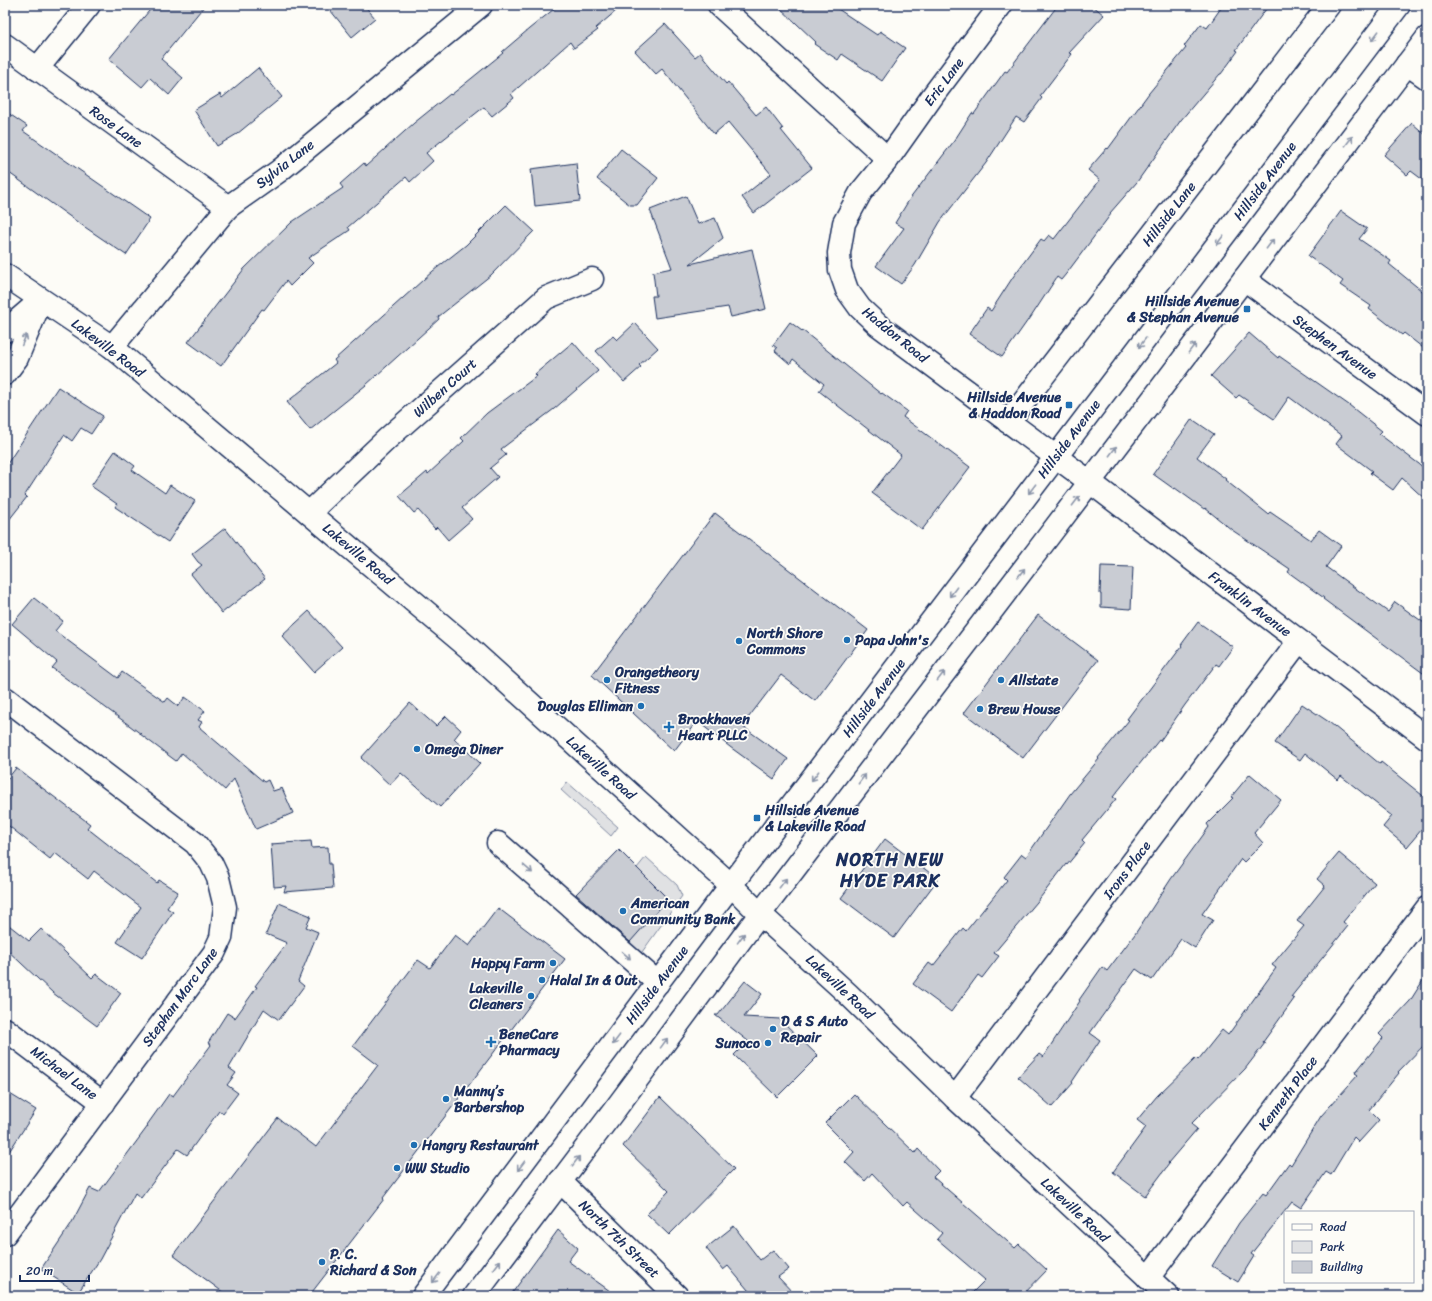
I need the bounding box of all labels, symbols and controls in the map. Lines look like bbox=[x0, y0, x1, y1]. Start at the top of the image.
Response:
one-way arrow bbox=[1371, 30, 1380, 41]
street label: Eric Lane bbox=[917, 52, 971, 112]
street label: Rose Lane bbox=[84, 99, 148, 155]
street label: Sylvia Lane bbox=[250, 133, 320, 195]
one-way arrow bbox=[1345, 135, 1353, 146]
street label: Hillside Avenue bbox=[1227, 136, 1303, 226]
street label: Hillside Lane bbox=[1135, 176, 1203, 252]
one-way arrow bbox=[1216, 234, 1225, 245]
one-way arrow bbox=[1266, 239, 1275, 250]
place label: Hillside Avenue & Stephan Avenue bbox=[1127, 289, 1240, 330]
street label: Haddon Road bbox=[856, 300, 935, 371]
marker: Hillside Avenue & Stephan Avenue bbox=[1242, 304, 1252, 314]
street label: Stephen Avenue bbox=[1287, 308, 1383, 386]
street label: Lakeville Road bbox=[66, 312, 152, 385]
one-way arrow bbox=[21, 335, 28, 347]
one-way arrow bbox=[1137, 338, 1146, 349]
one-way arrow bbox=[1188, 342, 1196, 353]
street label: Wilben Court bbox=[407, 352, 483, 424]
place label: Hillside Avenue & Haddon Road bbox=[966, 385, 1063, 426]
street label: Hillside Avenue bbox=[1031, 394, 1107, 484]
marker: Hillside Avenue & Haddon Road bbox=[1064, 400, 1074, 410]
one-way arrow bbox=[1109, 446, 1118, 457]
one-way arrow bbox=[1027, 483, 1036, 494]
one-way arrow bbox=[1072, 495, 1080, 506]
street label: Lakeville Road bbox=[317, 516, 401, 593]
street label: Franklin Avenue bbox=[1203, 564, 1297, 644]
one-way arrow bbox=[1016, 568, 1025, 579]
one-way arrow bbox=[949, 587, 957, 598]
place label: North Shore Commons bbox=[746, 621, 824, 662]
place label: Papa John's bbox=[855, 628, 929, 653]
marker: Papa John's bbox=[842, 635, 852, 645]
marker: North Shore Commons bbox=[734, 636, 744, 646]
street label: Hillside Avenue bbox=[836, 653, 912, 743]
place label: Orangetheory Fitness bbox=[614, 660, 700, 701]
place label: Allstate bbox=[1008, 668, 1059, 693]
one-way arrow bbox=[937, 671, 946, 682]
marker: Orangetheory Fitness bbox=[602, 675, 612, 685]
marker: Allstate bbox=[996, 675, 1006, 685]
place label: Douglas Elliman bbox=[538, 694, 633, 719]
place label: Brew House bbox=[988, 697, 1061, 722]
marker: Douglas Elliman bbox=[636, 701, 646, 711]
marker: Brew House bbox=[975, 704, 985, 714]
place label: Brookhaven Heart PLLC bbox=[677, 707, 750, 748]
marker: Brookhaven Heart PLLC bbox=[663, 721, 675, 733]
street label: Lakeville Road bbox=[560, 729, 643, 808]
place label: Omega Diner bbox=[424, 737, 504, 762]
marker: Omega Diner bbox=[412, 744, 422, 754]
one-way arrow bbox=[810, 770, 819, 781]
one-way arrow bbox=[858, 774, 867, 785]
place label: Hillside Avenue & Lakeville Road bbox=[764, 798, 866, 839]
marker: Hillside Avenue & Lakeville Road bbox=[752, 813, 762, 823]
street label: Irons Place bbox=[1096, 835, 1158, 906]
district label: NORTH NEW HYDE PARK bbox=[835, 844, 944, 897]
one-way arrow bbox=[523, 864, 533, 874]
one-way arrow bbox=[779, 877, 787, 888]
place label: American Community Bank bbox=[630, 891, 736, 932]
marker: American Community Bank bbox=[618, 906, 628, 916]
one-way arrow bbox=[737, 933, 746, 944]
street label: Hillside Avenue bbox=[619, 940, 695, 1030]
street label: Stephan Marc Lane bbox=[135, 942, 225, 1052]
street label: Lakeville Road bbox=[800, 948, 882, 1027]
one-way arrow bbox=[620, 950, 631, 959]
place label: Happy Farm bbox=[470, 951, 545, 976]
marker: Happy Farm bbox=[548, 958, 558, 968]
place label: Halal In & Out bbox=[549, 968, 638, 993]
marker: Halal In & Out bbox=[537, 975, 547, 985]
place label: Lakeville Cleaners bbox=[469, 976, 524, 1017]
marker: Lakeville Cleaners bbox=[526, 991, 536, 1001]
place label: D & S Auto Repair bbox=[780, 1009, 849, 1050]
place label: BeneCare Pharmacy bbox=[499, 1022, 560, 1063]
marker: D & S Auto Repair bbox=[768, 1024, 778, 1034]
place label: Sunoco bbox=[714, 1031, 760, 1056]
one-way arrow bbox=[611, 1034, 620, 1045]
marker: BeneCare Pharmacy bbox=[486, 1037, 496, 1047]
one-way arrow bbox=[660, 1037, 668, 1048]
marker: Sunoco bbox=[763, 1038, 773, 1048]
street label: Michael Lane bbox=[25, 1039, 103, 1107]
street label: Kenneth Place bbox=[1251, 1050, 1325, 1136]
place label: Manny’s Barbershop bbox=[453, 1079, 525, 1120]
marker: Manny’s Barbershop bbox=[441, 1094, 451, 1104]
place label: Hangry Restaurant bbox=[421, 1133, 540, 1158]
marker: Hangry Restaurant bbox=[409, 1140, 419, 1150]
place label: WW Studio bbox=[405, 1156, 470, 1181]
one-way arrow bbox=[571, 1156, 580, 1167]
one-way arrow bbox=[516, 1160, 525, 1171]
marker: WW Studio bbox=[392, 1163, 402, 1173]
street label: Lakeville Road bbox=[1035, 1171, 1117, 1250]
street label: North 7th Street bbox=[572, 1193, 666, 1285]
legend bbox=[1284, 1211, 1414, 1283]
text: Road bbox=[1320, 1216, 1347, 1238]
text: Park bbox=[1320, 1236, 1345, 1258]
place label: P. C. Richard & Son bbox=[329, 1242, 417, 1283]
text: Building bbox=[1320, 1256, 1363, 1278]
scale bar bbox=[20, 1257, 89, 1283]
marker: P. C. Richard & Son bbox=[317, 1257, 327, 1267]
one-way arrow bbox=[493, 1259, 502, 1270]
text: 20 m bbox=[26, 1260, 53, 1282]
one-way arrow bbox=[432, 1273, 441, 1284]

